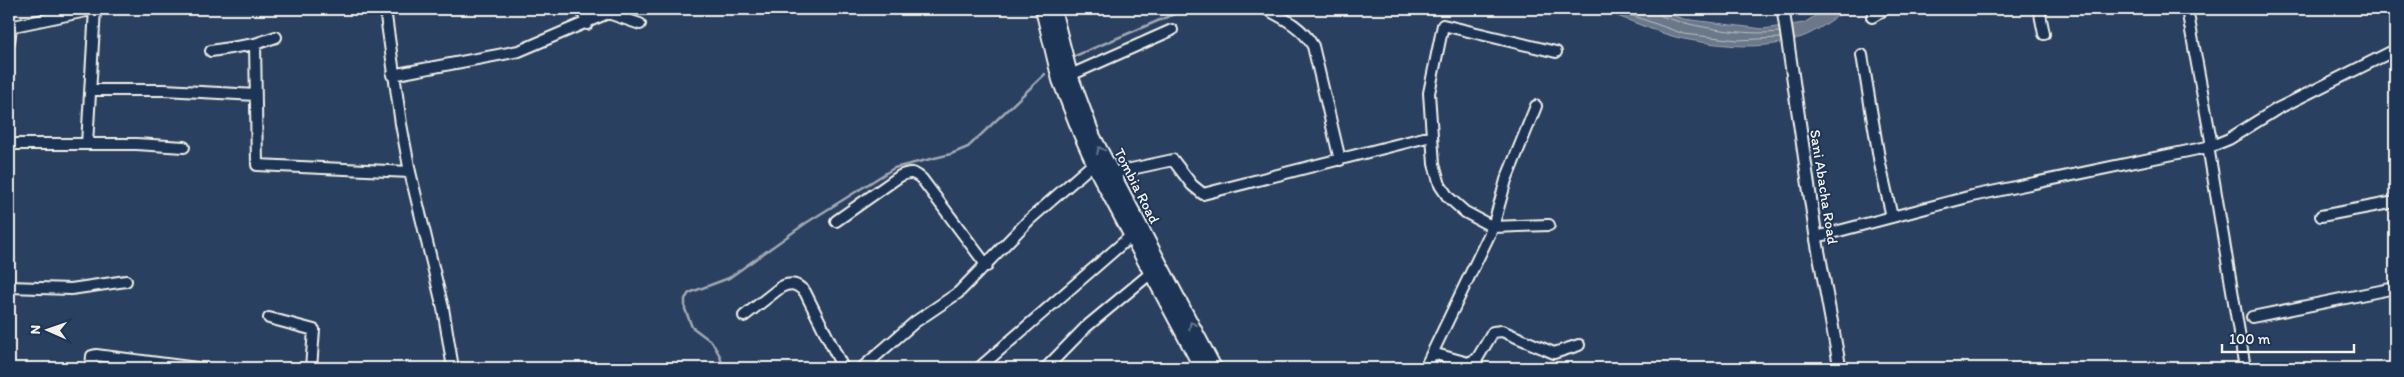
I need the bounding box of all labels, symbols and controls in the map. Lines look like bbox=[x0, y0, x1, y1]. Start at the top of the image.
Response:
street label: Sani Abacha Road bbox=[1806, 128, 1842, 246]
street label: Tombia Road bbox=[1110, 145, 1164, 227]
one-way arrow bbox=[1096, 146, 1106, 155]
north arrow bbox=[22, 304, 72, 354]
one-way arrow bbox=[1188, 321, 1198, 330]
scale bar bbox=[2222, 322, 2354, 354]
text: N bbox=[27, 325, 44, 335]
text: 100 m bbox=[2229, 330, 2271, 348]

